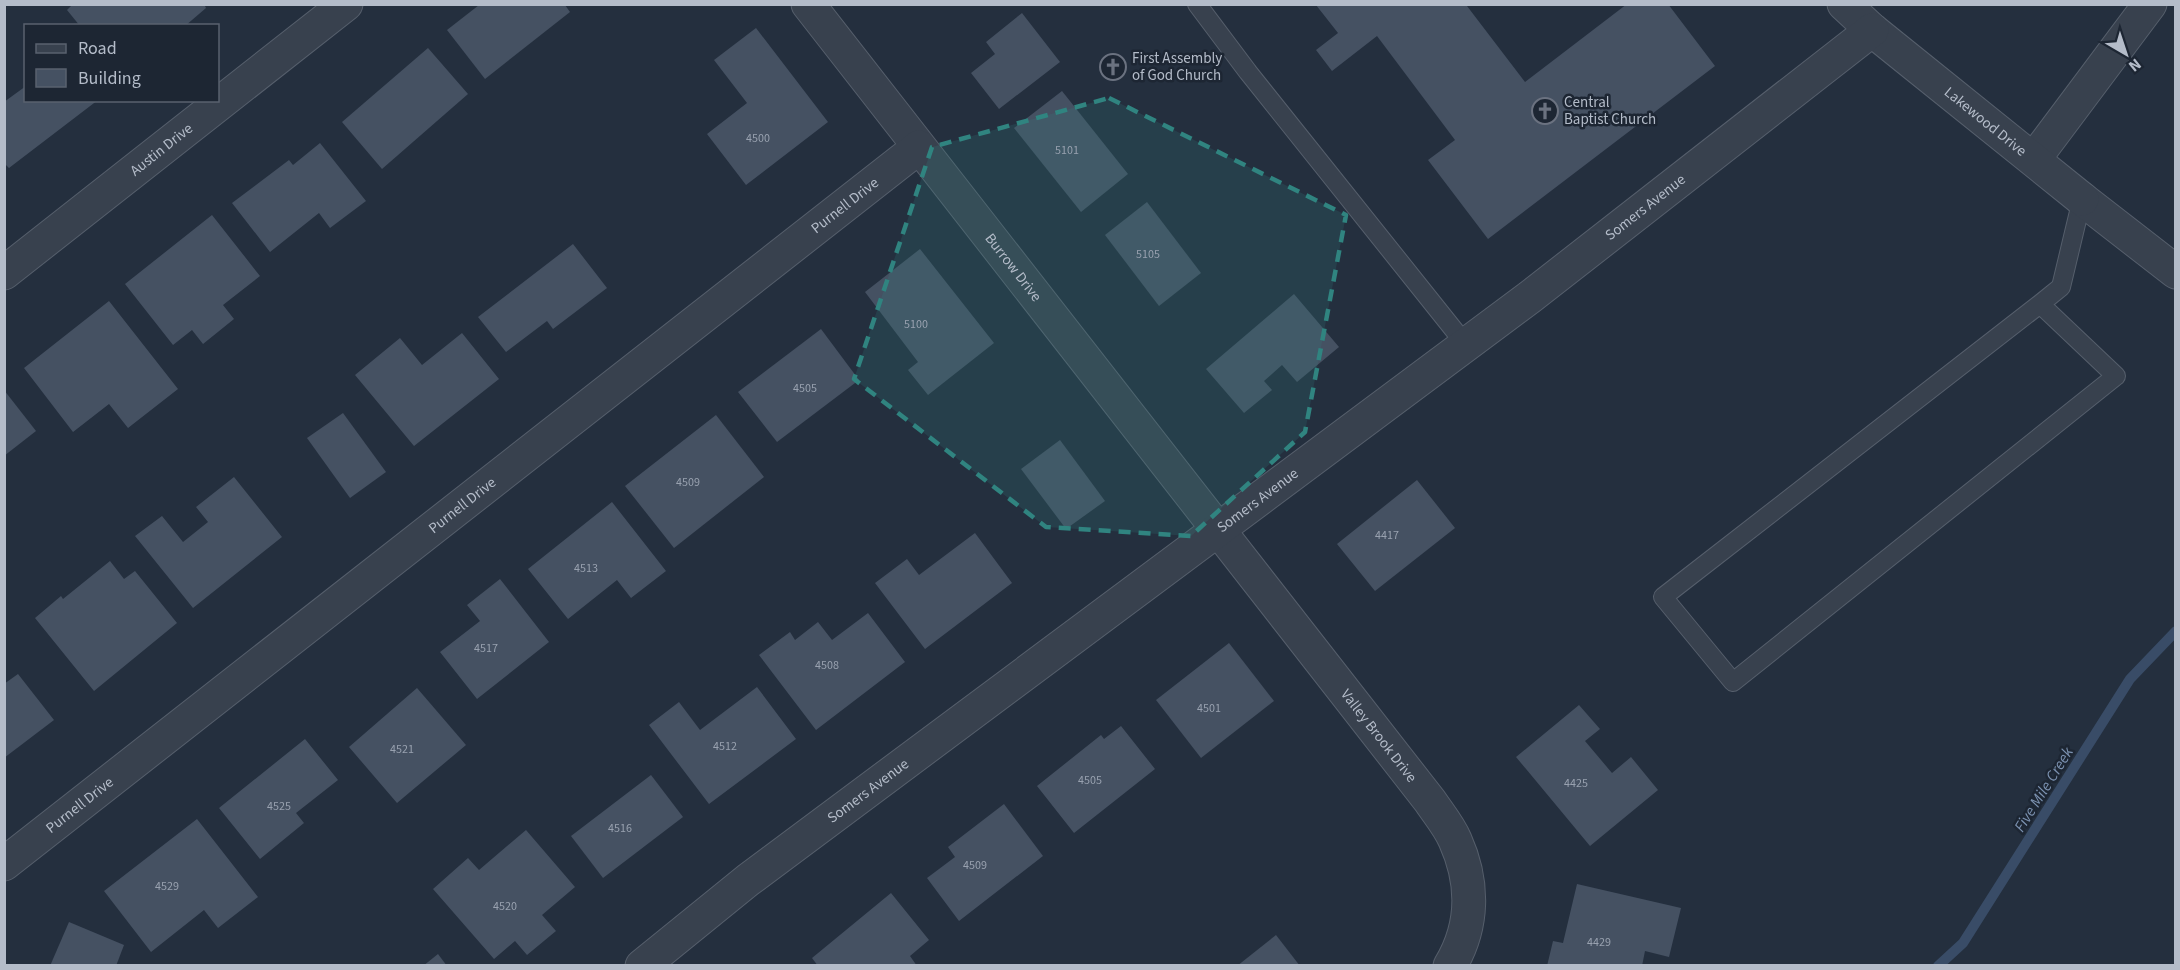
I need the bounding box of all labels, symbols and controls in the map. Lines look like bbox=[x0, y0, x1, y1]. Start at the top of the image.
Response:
legend bbox=[24, 24, 219, 102]
north arrow bbox=[2096, 24, 2156, 84]
text: Road bbox=[78, 36, 117, 61]
place label: First Assembly of God Church bbox=[1132, 48, 1222, 86]
church icon: First Assembly of God Church bbox=[1098, 52, 1128, 82]
text: N bbox=[2124, 53, 2146, 77]
text: Building bbox=[78, 66, 141, 91]
street label: Lakewood Drive bbox=[1940, 82, 2031, 161]
place label: Central Baptist Church bbox=[1564, 92, 1656, 130]
church icon: Central Baptist Church bbox=[1530, 96, 1560, 126]
street label: Austin Drive bbox=[126, 118, 197, 181]
house number: 4500 bbox=[746, 130, 770, 147]
house number: 5101 bbox=[1055, 142, 1079, 159]
street label: Somers Avenue bbox=[1601, 169, 1690, 246]
street label: Purnell Drive bbox=[807, 172, 883, 239]
street label: Burrow Drive bbox=[980, 229, 1047, 306]
house number: 5105 bbox=[1136, 246, 1160, 263]
house number: 5100 bbox=[904, 316, 928, 333]
house number: 4505 bbox=[793, 380, 817, 397]
street label: Somers Avenue bbox=[1213, 463, 1303, 538]
street label: Purnell Drive bbox=[424, 472, 501, 539]
house number: 4509 bbox=[676, 474, 700, 491]
house number: 4417 bbox=[1375, 527, 1399, 544]
house number: 4513 bbox=[574, 560, 598, 577]
house number: 4517 bbox=[474, 640, 498, 657]
house number: 4508 bbox=[815, 657, 839, 674]
street label: Valley Brook Drive bbox=[1335, 685, 1422, 787]
house number: 4501 bbox=[1197, 700, 1221, 717]
house number: 4512 bbox=[713, 738, 737, 755]
house number: 4521 bbox=[390, 741, 414, 758]
water label: Five Mile Creek bbox=[2009, 743, 2079, 836]
street label: Somers Avenue bbox=[823, 754, 913, 828]
street label: Purnell Drive bbox=[42, 772, 118, 838]
house number: 4505 bbox=[1078, 772, 1102, 789]
house number: 4425 bbox=[1564, 775, 1588, 792]
house number: 4525 bbox=[267, 798, 291, 815]
house number: 4516 bbox=[608, 820, 632, 837]
house number: 4509 bbox=[963, 857, 987, 874]
house number: 4529 bbox=[155, 878, 179, 895]
house number: 4520 bbox=[493, 898, 517, 915]
house number: 4429 bbox=[1587, 934, 1611, 951]

